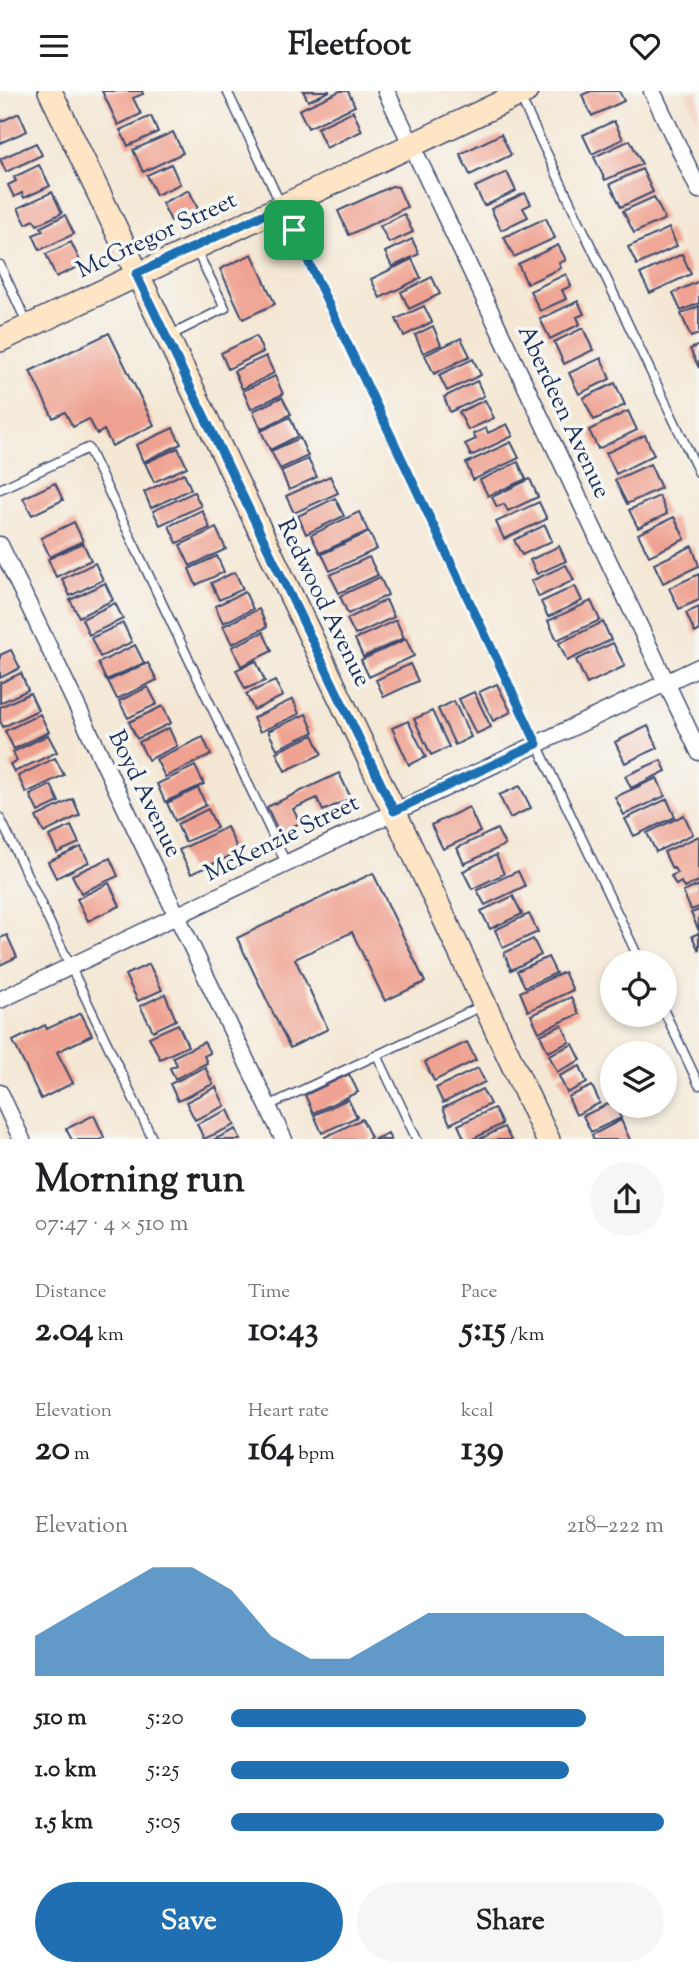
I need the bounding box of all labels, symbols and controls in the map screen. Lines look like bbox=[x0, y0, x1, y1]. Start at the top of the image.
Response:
text: Fleetfoot bbox=[288, 23, 411, 69]
icon: menu bbox=[35, 27, 73, 65]
icon: heart bbox=[626, 27, 664, 65]
street label: McGregor Street bbox=[71, 184, 243, 288]
pin bbox=[264, 200, 324, 260]
icon: arrive bbox=[275, 211, 313, 249]
street label: Aberdeen Avenue bbox=[508, 320, 618, 504]
street label: Redwood Avenue bbox=[268, 513, 378, 693]
street label: Boyd Avenue bbox=[98, 725, 190, 863]
street label: McKenzie Street bbox=[199, 787, 365, 891]
map controls bbox=[600, 950, 677, 1118]
button: locate bbox=[600, 950, 677, 1027]
button: layers bbox=[600, 1041, 677, 1118]
text: Morning run bbox=[35, 1155, 245, 1209]
button: share bbox=[590, 1162, 664, 1236]
text: 07:47 · 4 × 510 m bbox=[35, 1208, 188, 1241]
text: Distance bbox=[35, 1279, 107, 1306]
text: Time bbox=[248, 1279, 290, 1306]
text: Pace bbox=[461, 1279, 497, 1306]
text: 2.04 bbox=[35, 1306, 94, 1357]
text: 10:43 bbox=[248, 1306, 319, 1357]
text: 5:15 bbox=[461, 1306, 506, 1357]
text: km bbox=[94, 1322, 124, 1349]
text: /km bbox=[506, 1322, 544, 1349]
text: Elevation bbox=[35, 1398, 112, 1425]
text: Heart rate bbox=[248, 1398, 329, 1425]
text: kcal bbox=[461, 1398, 494, 1425]
text: 20 bbox=[35, 1425, 70, 1476]
text: 164 bbox=[248, 1425, 294, 1476]
text: 139 bbox=[461, 1425, 504, 1476]
text: m bbox=[70, 1441, 90, 1468]
text: bpm bbox=[294, 1441, 335, 1468]
text: Elevation bbox=[35, 1510, 128, 1543]
text: 218–222 m bbox=[566, 1510, 664, 1543]
text: 510 m bbox=[35, 1702, 87, 1735]
text: 5:20 bbox=[147, 1702, 184, 1735]
text: 1.0 km bbox=[35, 1754, 97, 1787]
text: 5:25 bbox=[147, 1754, 179, 1787]
text: 1.5 km bbox=[35, 1806, 93, 1839]
text: 5:05 bbox=[147, 1806, 181, 1839]
button: Save bbox=[35, 1882, 343, 1962]
button: Share bbox=[357, 1882, 664, 1962]

